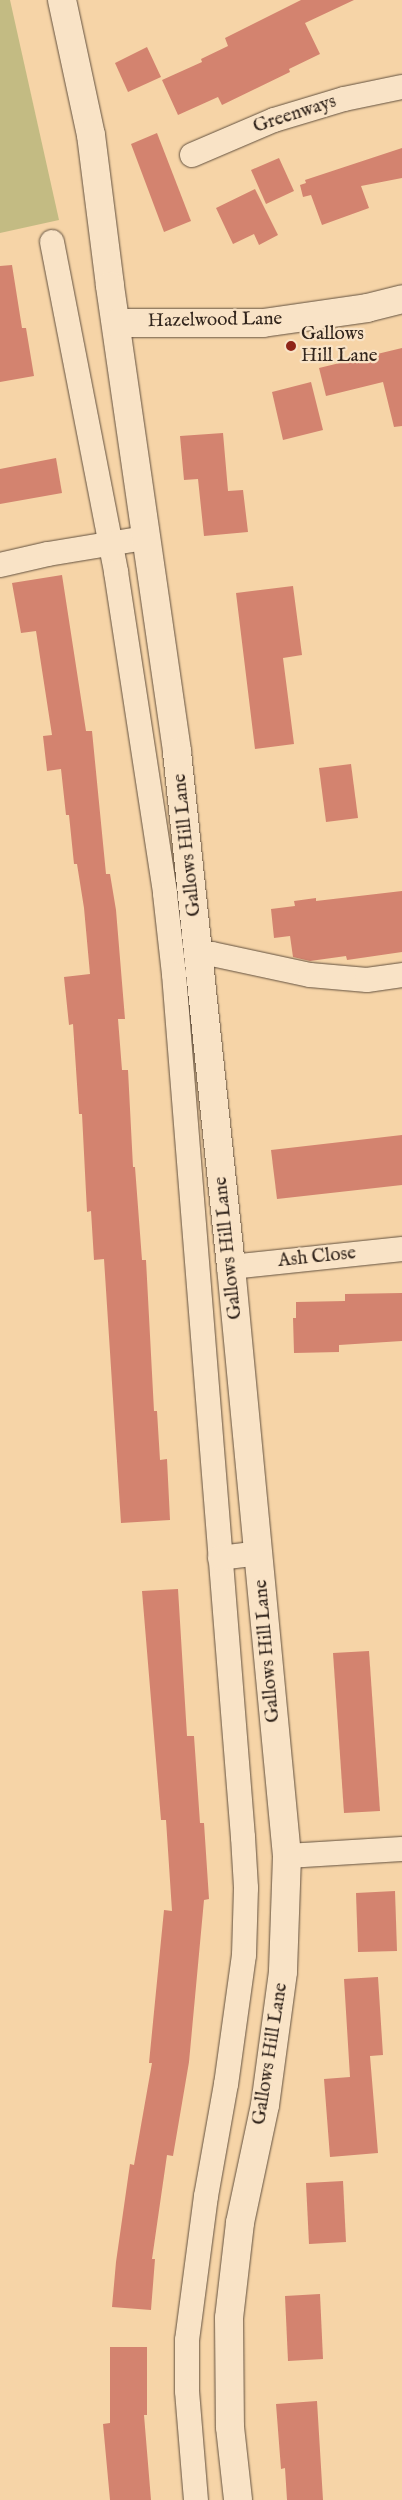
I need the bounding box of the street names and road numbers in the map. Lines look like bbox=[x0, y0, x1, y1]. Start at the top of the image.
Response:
street label: Greenways bbox=[251, 91, 339, 139]
street label: Hazelwood Lane bbox=[148, 308, 282, 334]
street label: Gallows Hill Lane bbox=[169, 772, 207, 918]
street label: Gallows Hill Lane bbox=[210, 1175, 248, 1321]
street label: Ash Close bbox=[277, 1243, 357, 1273]
street label: Gallows Hill Lane bbox=[250, 1579, 286, 1723]
street label: Gallows Hill Lane bbox=[249, 1981, 293, 2127]

